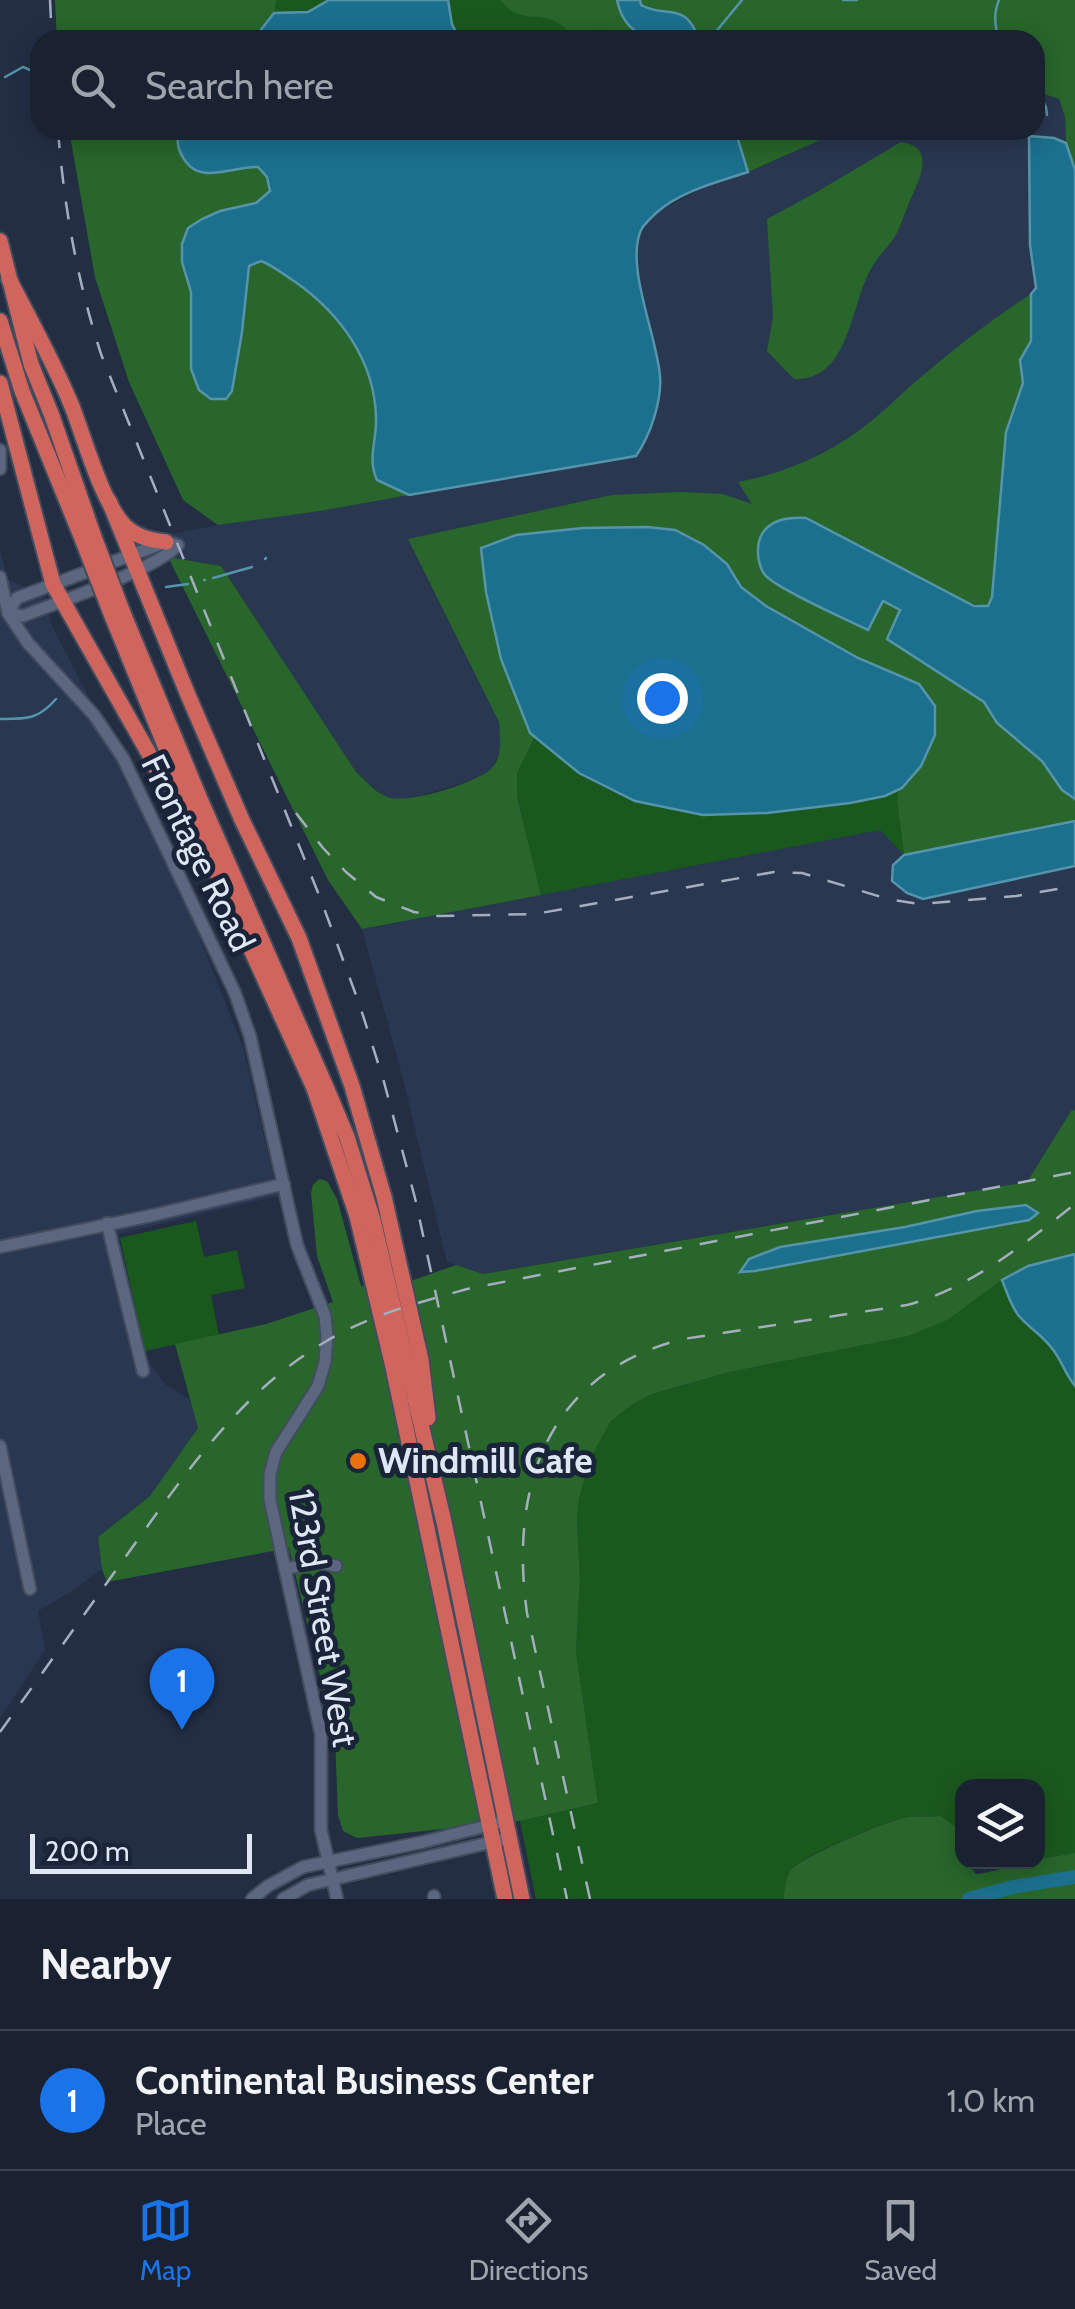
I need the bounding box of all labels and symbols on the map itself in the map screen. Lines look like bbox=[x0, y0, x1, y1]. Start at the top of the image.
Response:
your location bbox=[637, 673, 688, 724]
street label: Frontage Road bbox=[132, 747, 265, 958]
place label: Windmill Cafe bbox=[378, 1439, 593, 1482]
marker: Windmill Cafe bbox=[347, 1450, 369, 1472]
street label: 123rd Street West bbox=[280, 1486, 367, 1750]
pin: 1 bbox=[150, 1648, 214, 1730]
scale bar bbox=[30, 1829, 252, 1874]

